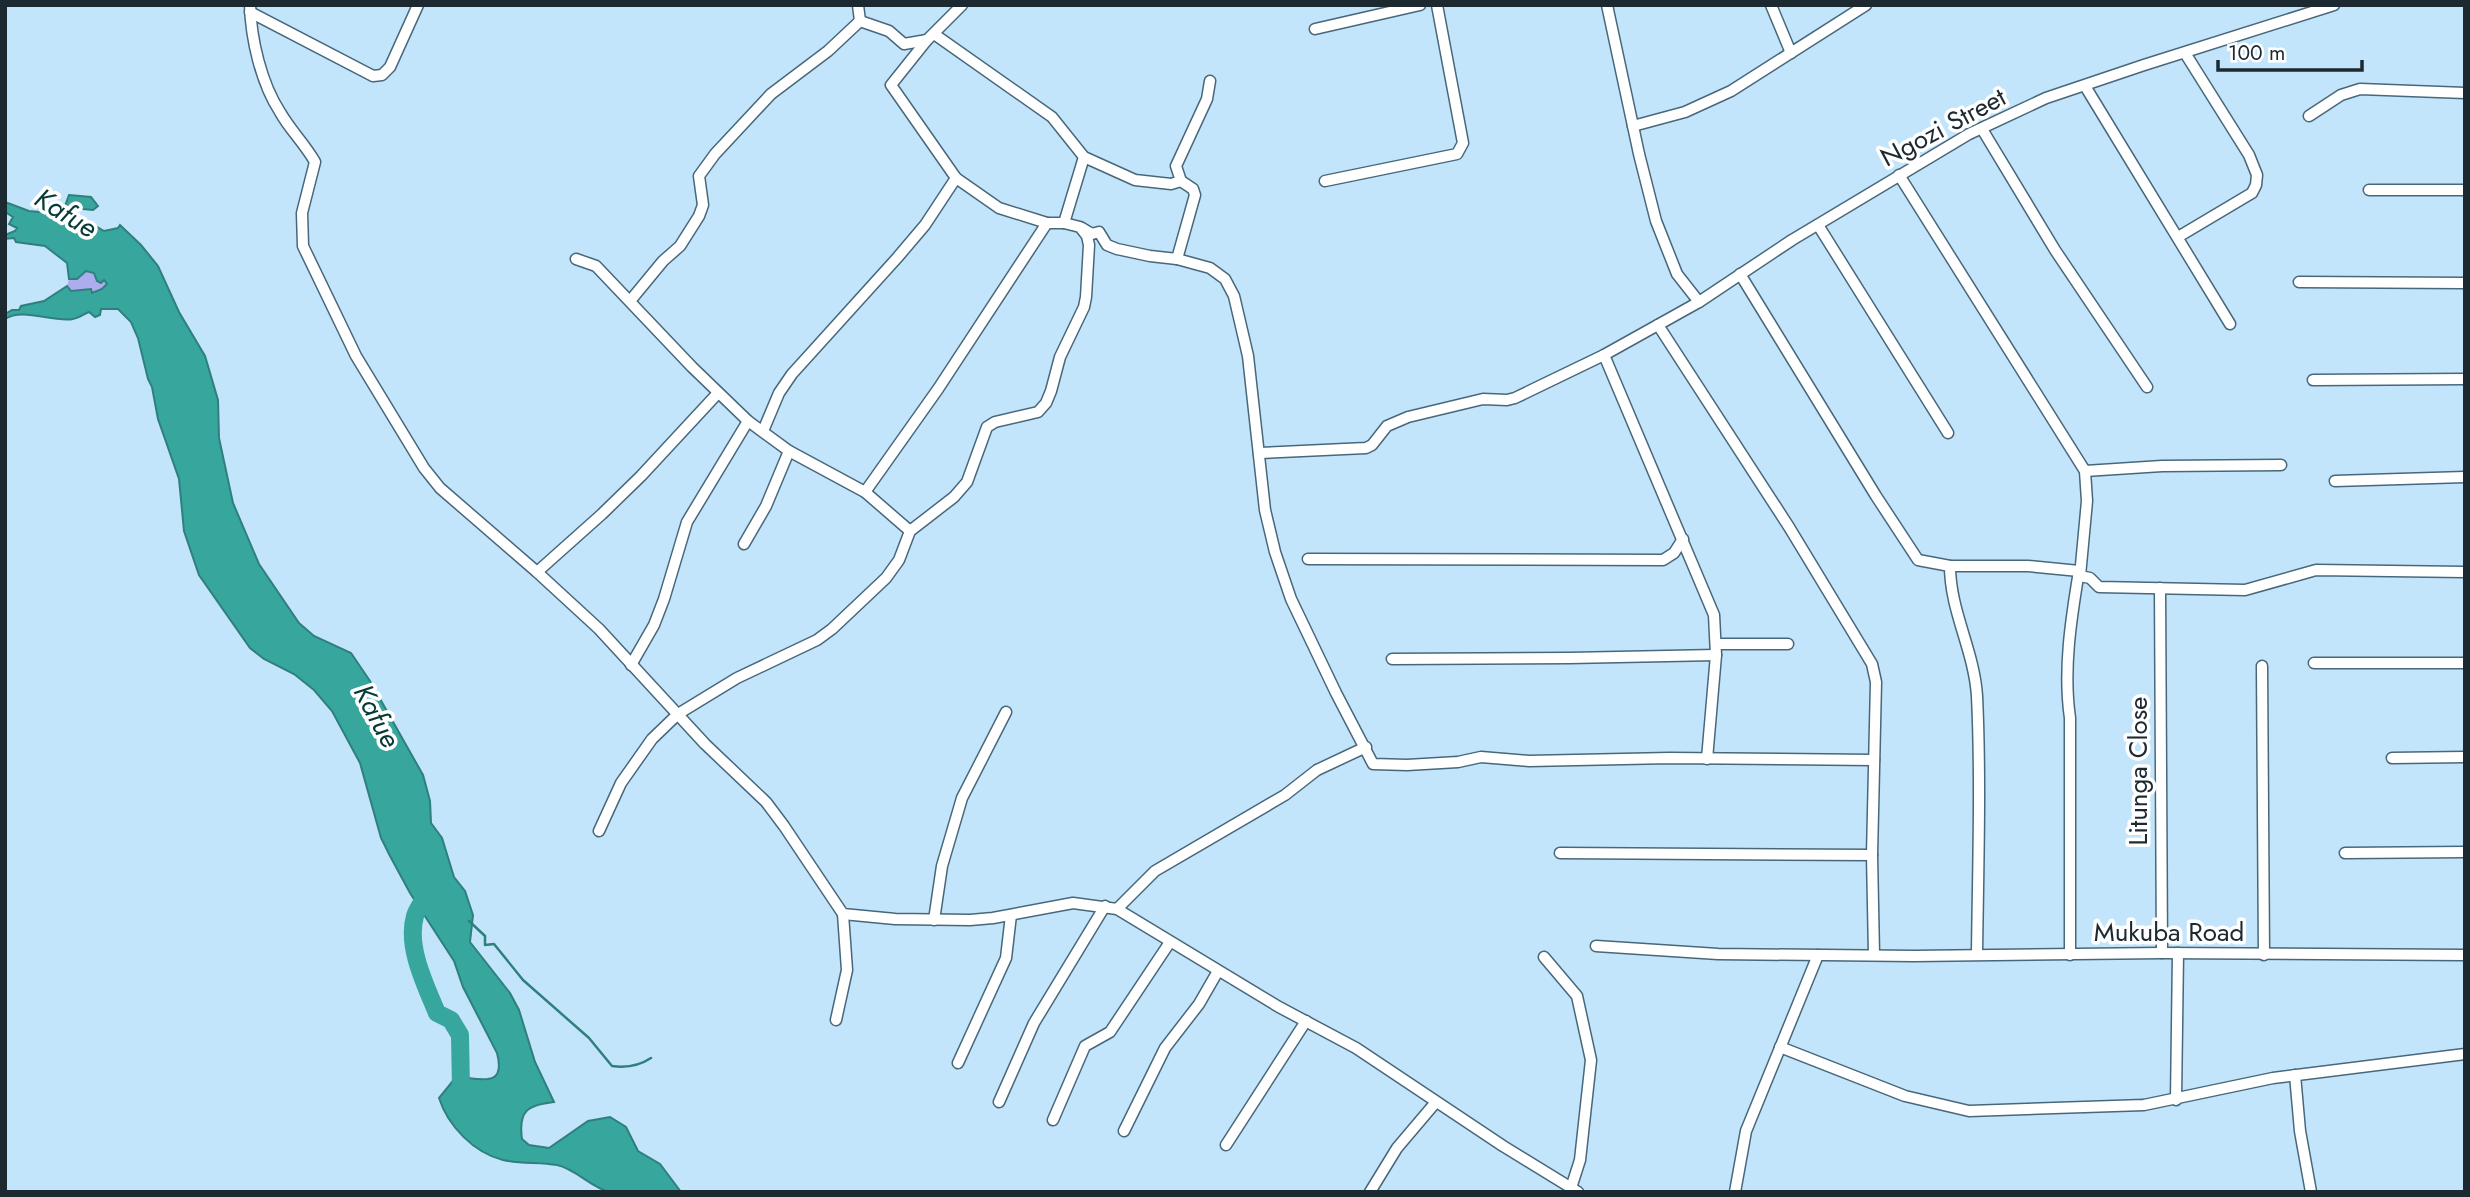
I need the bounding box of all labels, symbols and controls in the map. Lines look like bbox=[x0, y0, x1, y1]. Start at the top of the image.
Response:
scale bar bbox=[2218, 28, 2362, 72]
text: 100 m bbox=[2228, 38, 2285, 68]
street label: Ngozi Street bbox=[1873, 78, 2013, 176]
water label: Kafue bbox=[27, 178, 105, 248]
water label: Kafue bbox=[343, 677, 411, 755]
street label: Litunga Close bbox=[2119, 697, 2157, 845]
street label: Mukuba Road bbox=[2094, 913, 2244, 951]

